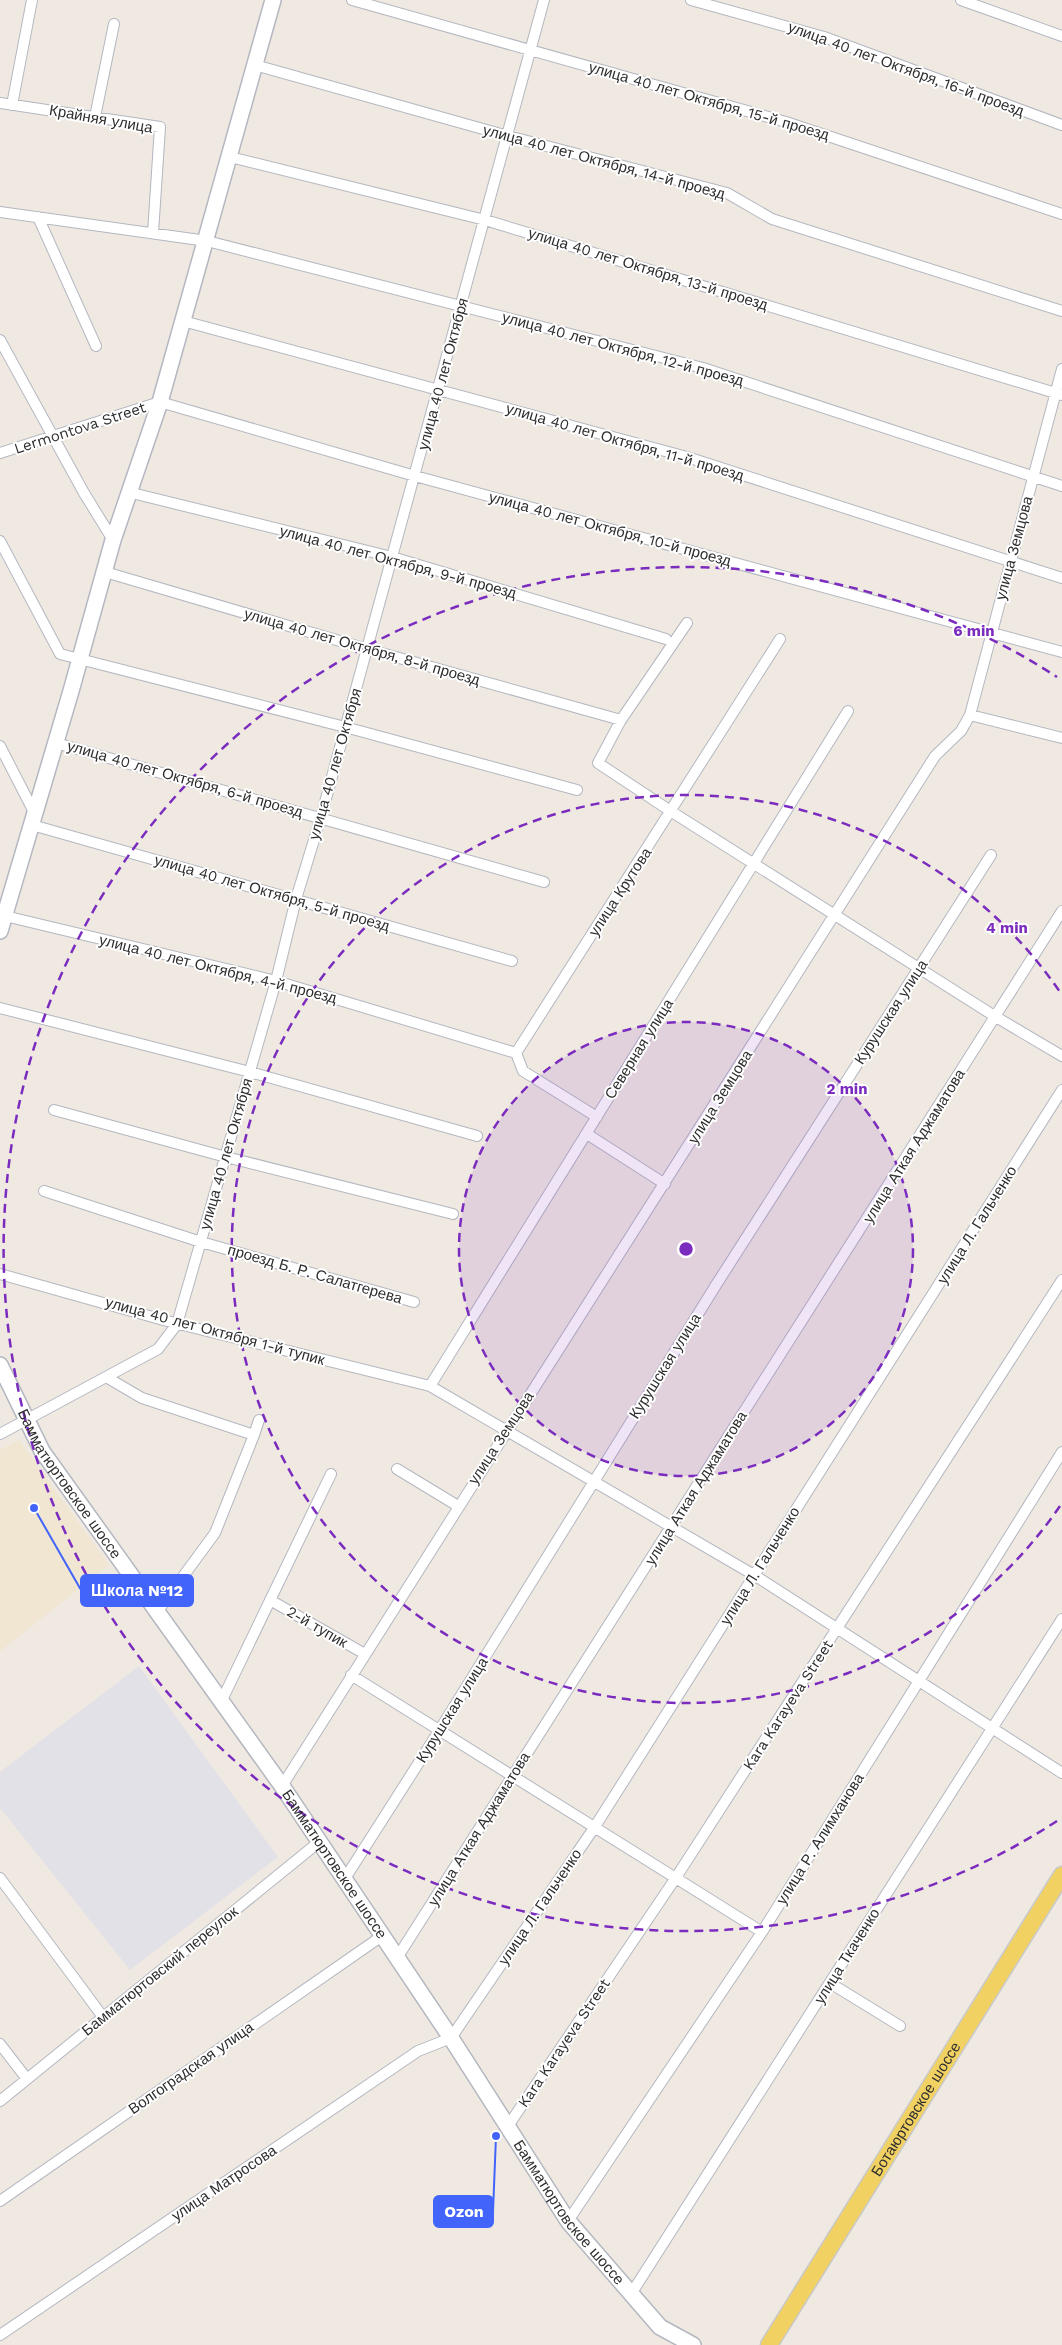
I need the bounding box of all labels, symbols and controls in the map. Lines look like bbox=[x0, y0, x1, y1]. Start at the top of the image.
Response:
street label: улица 40 лет Октября, 16-й проезд bbox=[786, 18, 1027, 120]
street label: улица 40 лет Октября, 15-й проезд bbox=[587, 58, 832, 144]
street label: Крайняя улица bbox=[48, 101, 155, 137]
street label: улица 40 лет Октября, 14-й проезд bbox=[481, 121, 727, 203]
street label: улица 40 лет Октября, 13-й проезд bbox=[526, 224, 770, 314]
street label: улица 40 лет Октября bbox=[414, 296, 472, 452]
street label: улица 40 лет Октября, 12-й проезд bbox=[500, 308, 746, 390]
street label: Lermontova Street bbox=[12, 398, 149, 458]
street label: улица 40 лет Октября, 11-й проезд bbox=[504, 399, 746, 485]
street label: улица 40 лет Октября, 10-й проезд bbox=[487, 488, 733, 570]
street label: улица Земцова bbox=[991, 493, 1037, 602]
street label: улица 40 лет Октября, 9-й проезд bbox=[278, 522, 519, 602]
street label: улица 40 лет Октября, 8-й проезд bbox=[242, 605, 482, 689]
text: 6 min bbox=[953, 622, 995, 640]
street label: улица 40 лет Октября bbox=[305, 686, 365, 842]
street label: улица 40 лет Октября, 6-й проезд bbox=[65, 737, 305, 821]
street label: улица Крутова bbox=[585, 844, 656, 940]
street label: улица 40 лет Октября, 5-й проезд bbox=[152, 851, 392, 935]
text: 4 min bbox=[986, 919, 1028, 937]
street label: улица 40 лет Октября, 4-й проезд bbox=[97, 931, 339, 1007]
street label: Курушская улица bbox=[851, 956, 932, 1068]
street label: Северная улица bbox=[601, 995, 677, 1102]
street label: улица Земцова bbox=[684, 1046, 756, 1147]
street label: улица Аткая Аджаматова bbox=[859, 1065, 969, 1226]
street label: улица 40 лет Октября bbox=[196, 1076, 256, 1232]
text: 2 min bbox=[826, 1080, 868, 1098]
street label: улица Л. Гальченко bbox=[933, 1163, 1021, 1287]
street label: проезд Б. Р. Салатгерева bbox=[226, 1240, 405, 1308]
centre of rings bbox=[677, 1240, 695, 1258]
street label: улица 40 лет Октября 1-й тупик bbox=[103, 1293, 327, 1369]
street label: Курушская улица bbox=[625, 1309, 705, 1422]
street label: улица Земцова bbox=[464, 1388, 538, 1488]
street label: Бамматюртовское шоссе bbox=[14, 1406, 125, 1562]
street label: улица Аткая Аджаматова bbox=[641, 1407, 751, 1568]
street label: улица Л. Гальченко bbox=[716, 1504, 804, 1628]
callout: Школа №12 bbox=[81, 1575, 193, 1606]
text: Школа №12 bbox=[91, 1581, 183, 1600]
street label: 2-й тупик bbox=[283, 1602, 351, 1652]
street label: Kara Karayeva Street bbox=[739, 1636, 837, 1773]
street label: Курушская улица bbox=[412, 1653, 492, 1766]
street label: улица Аткая Аджаматова bbox=[424, 1748, 534, 1909]
street label: улица Р. Алимханова bbox=[772, 1769, 868, 1908]
street label: Бамматюртовское шоссе bbox=[278, 1786, 391, 1942]
street label: улица Л. Гальченко bbox=[495, 1846, 585, 1968]
street label: Бамматюртовский переулок bbox=[78, 1902, 242, 2040]
street label: улица Ткаченко bbox=[810, 1905, 884, 2007]
street label: Kara Karayeva Street bbox=[514, 1975, 614, 2111]
street label: Волгоградская улица bbox=[125, 2018, 257, 2118]
street label: Ботаюртовское шоссе bbox=[867, 2039, 965, 2180]
street label: Бамматюртовское шоссе bbox=[510, 2137, 628, 2288]
street label: улица Матросова bbox=[168, 2141, 280, 2225]
callout: Ozon bbox=[434, 2196, 493, 2227]
text: Ozon bbox=[444, 2202, 484, 2221]

